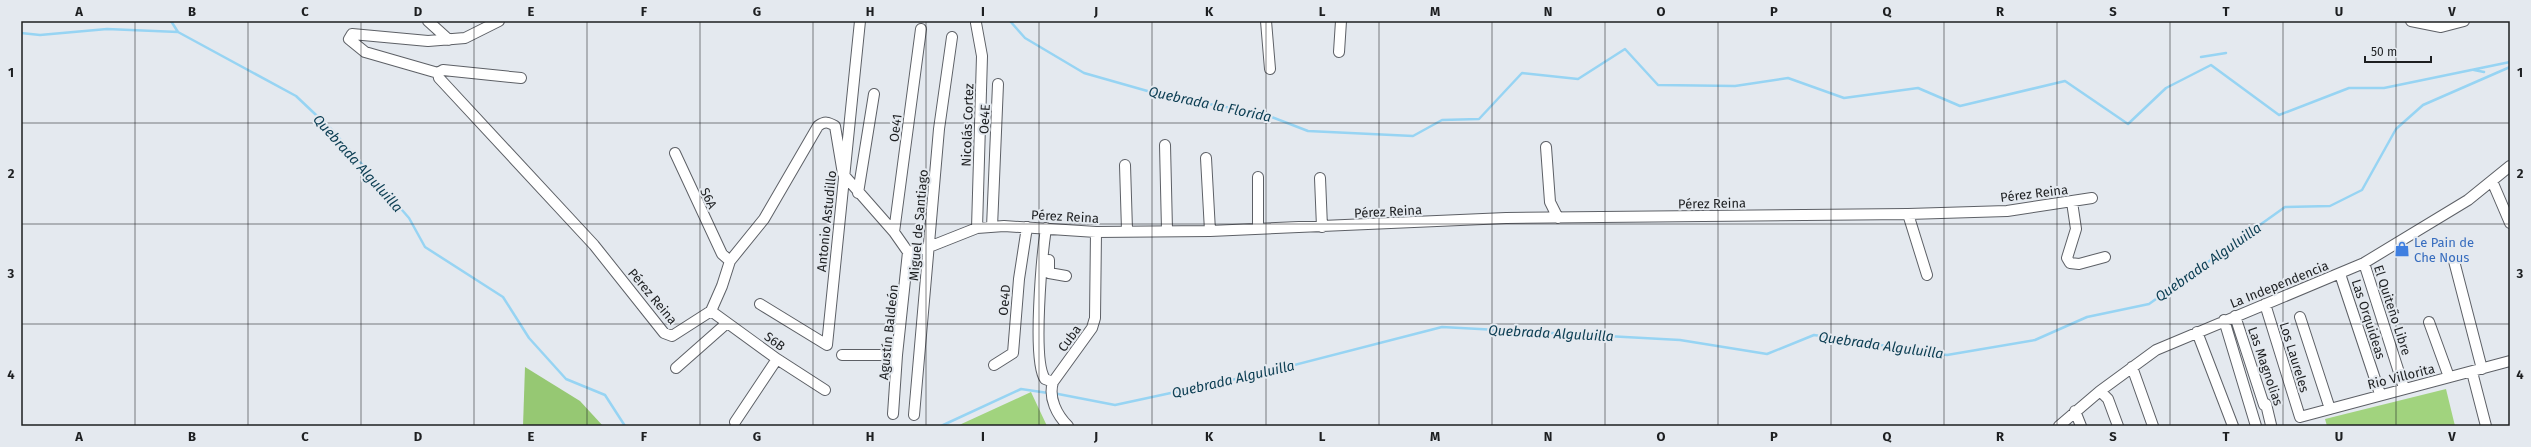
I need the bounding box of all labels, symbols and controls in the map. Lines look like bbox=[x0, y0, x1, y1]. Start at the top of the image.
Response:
text: A bbox=[74, 4, 83, 19]
text: B bbox=[188, 4, 196, 19]
text: C bbox=[301, 4, 309, 19]
text: D bbox=[414, 4, 423, 19]
text: E bbox=[528, 4, 535, 19]
text: F bbox=[641, 4, 648, 19]
text: G bbox=[753, 4, 761, 19]
text: H bbox=[866, 4, 874, 19]
text: I bbox=[981, 4, 985, 19]
text: J bbox=[1093, 4, 1098, 19]
text: K bbox=[1205, 4, 1214, 19]
text: L bbox=[1319, 4, 1326, 19]
text: M bbox=[1430, 4, 1440, 19]
text: N bbox=[1544, 4, 1552, 19]
text: O bbox=[1657, 4, 1666, 19]
text: P bbox=[1770, 4, 1778, 19]
text: Q bbox=[1883, 4, 1893, 19]
text: R bbox=[1996, 4, 2005, 19]
text: S bbox=[2109, 4, 2117, 19]
text: T bbox=[2222, 4, 2230, 19]
text: U bbox=[2335, 4, 2343, 19]
text: V bbox=[2447, 4, 2456, 19]
scale bar bbox=[2365, 38, 2431, 64]
text: 50 m bbox=[2371, 45, 2397, 59]
text: 1 bbox=[8, 65, 14, 80]
text: 1 bbox=[2517, 65, 2523, 80]
street label: Nicolás Cortez bbox=[959, 83, 976, 167]
water label: Quebrada la Florida bbox=[1147, 83, 1273, 126]
street label: Oe4E bbox=[976, 104, 993, 134]
water label: Quebrada Alguluilla bbox=[309, 111, 406, 216]
street label: Oe41 bbox=[886, 113, 905, 143]
text: 2 bbox=[8, 166, 15, 181]
text: 2 bbox=[2517, 166, 2524, 181]
street label: Miguel de Santiago bbox=[906, 169, 931, 281]
street label: Antonio Astudillo bbox=[814, 170, 839, 272]
street label: Pérez Reina bbox=[1999, 182, 2069, 205]
street label: S6A bbox=[697, 185, 720, 212]
street label: Pérez Reina bbox=[1678, 195, 1746, 212]
street label: Pérez Reina bbox=[1354, 202, 1422, 221]
street label: Pérez Reina bbox=[1031, 207, 1099, 226]
water label: Quebrada Alguluilla bbox=[2152, 219, 2265, 305]
place label: Le Pain de Che Nous bbox=[2414, 235, 2474, 265]
shop icon: Le Pain de Che Nous bbox=[2393, 240, 2411, 258]
street label: La Independencia bbox=[2228, 258, 2331, 311]
street label: El Quiteño Libre bbox=[2371, 263, 2414, 357]
street label: Pérez Reina bbox=[625, 265, 680, 327]
text: 3 bbox=[7, 266, 15, 281]
text: 3 bbox=[2516, 266, 2524, 281]
street label: Las Orquideas bbox=[2349, 277, 2389, 361]
street label: Agustín Baldeón bbox=[876, 284, 901, 380]
street label: Oe4D bbox=[996, 284, 1013, 316]
street label: Los Laureles bbox=[2277, 320, 2312, 394]
street label: Cuba bbox=[1055, 322, 1084, 355]
water label: Quebrada Alguluilla bbox=[1488, 322, 1614, 345]
street label: Las Magnolias bbox=[2245, 325, 2286, 408]
water label: Quebrada Alguluilla bbox=[1817, 328, 1944, 363]
street label: S6B bbox=[761, 329, 788, 354]
water label: Quebrada Alguluilla bbox=[1170, 357, 1296, 402]
street label: Rio Villorita bbox=[2366, 361, 2436, 392]
text: 4 bbox=[7, 367, 15, 382]
text: 4 bbox=[2516, 367, 2524, 382]
text: A bbox=[74, 429, 83, 444]
text: B bbox=[188, 429, 196, 444]
text: C bbox=[301, 429, 309, 444]
text: D bbox=[414, 429, 423, 444]
text: E bbox=[528, 429, 535, 444]
text: F bbox=[641, 429, 648, 444]
text: G bbox=[753, 429, 761, 444]
text: H bbox=[866, 429, 874, 444]
text: I bbox=[981, 429, 985, 444]
text: J bbox=[1093, 429, 1098, 444]
text: K bbox=[1205, 429, 1214, 444]
text: L bbox=[1319, 429, 1326, 444]
text: M bbox=[1430, 429, 1440, 444]
text: N bbox=[1544, 429, 1552, 444]
text: O bbox=[1657, 429, 1666, 444]
text: P bbox=[1770, 429, 1778, 444]
text: Q bbox=[1883, 429, 1893, 444]
text: R bbox=[1996, 429, 2005, 444]
text: S bbox=[2109, 429, 2117, 444]
text: T bbox=[2222, 429, 2230, 444]
text: U bbox=[2335, 429, 2343, 444]
text: V bbox=[2447, 429, 2456, 444]

